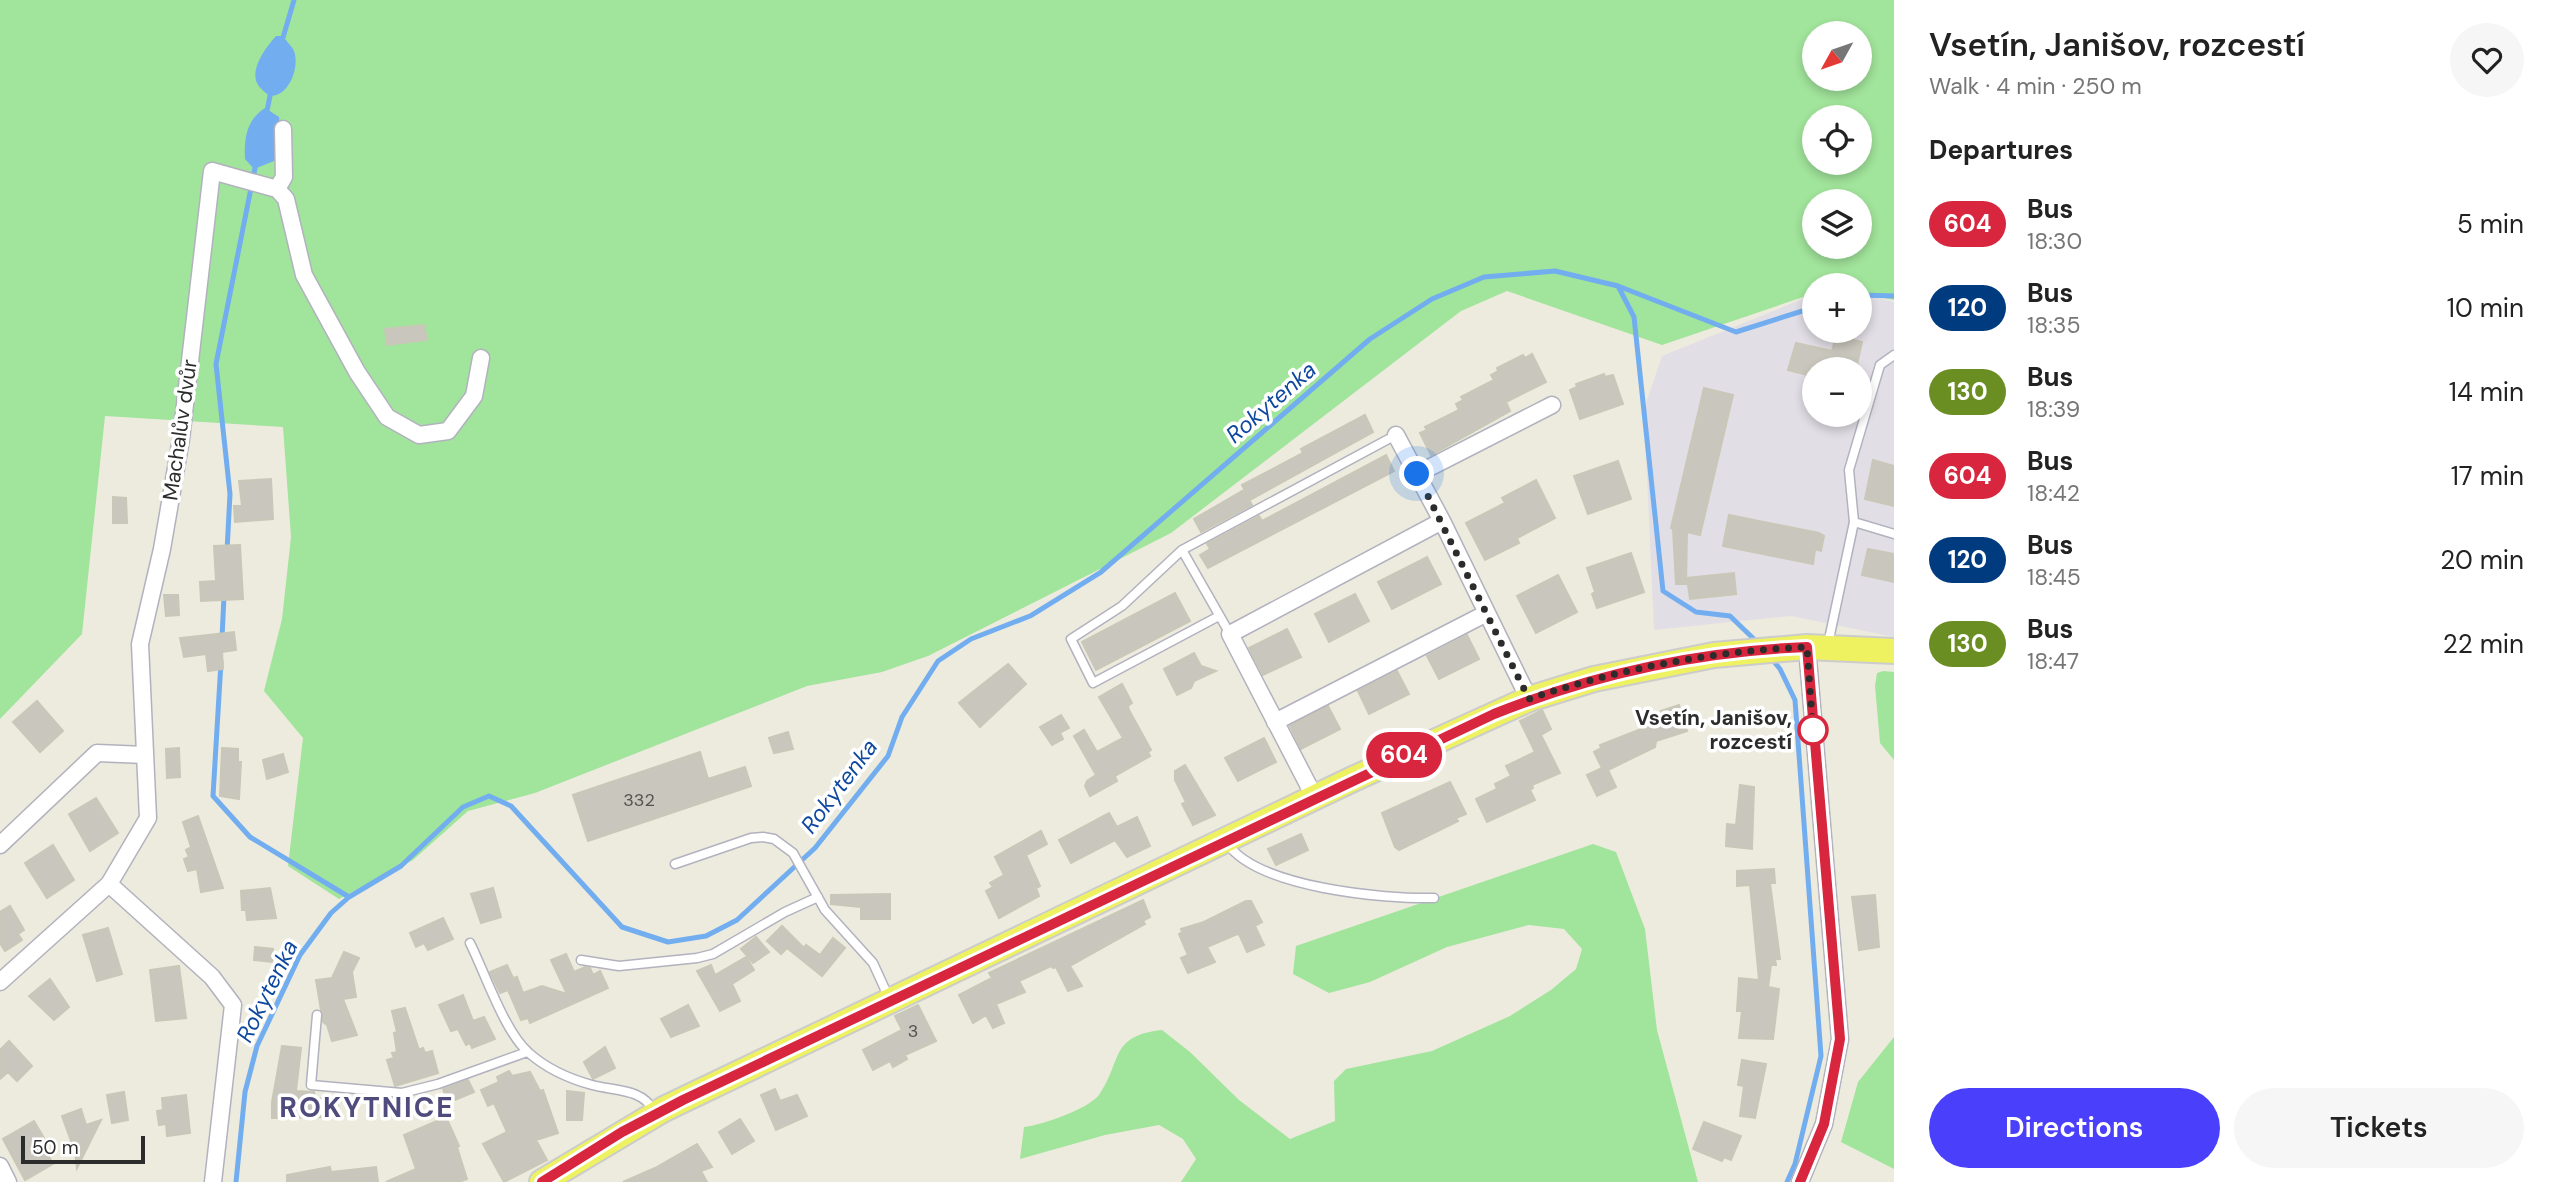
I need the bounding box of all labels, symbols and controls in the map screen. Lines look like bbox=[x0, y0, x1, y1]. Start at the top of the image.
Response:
north arrow bbox=[1802, 21, 1872, 91]
map controls bbox=[1802, 21, 1872, 427]
text: Vsetín, Janišov, rozcestí bbox=[1929, 23, 2305, 66]
button: heart bbox=[2450, 23, 2524, 97]
text: Walk · 4 min · 250 m bbox=[1929, 71, 2142, 101]
button: locate bbox=[1802, 105, 1872, 175]
text: Departures bbox=[1929, 133, 2073, 167]
button: layers bbox=[1802, 189, 1872, 259]
text: Bus bbox=[2027, 192, 2073, 226]
text: 5 min bbox=[2457, 207, 2524, 241]
text: 604 bbox=[1944, 208, 1991, 239]
text: 18:30 bbox=[2027, 226, 2082, 256]
button: + bbox=[1802, 273, 1872, 343]
text: Bus bbox=[2027, 276, 2073, 310]
text: 10 min bbox=[2447, 291, 2524, 325]
text: 120 bbox=[1948, 292, 1987, 323]
text: 18:35 bbox=[2027, 310, 2080, 340]
water label: Rokytenka bbox=[1219, 354, 1323, 450]
button: − bbox=[1802, 357, 1872, 427]
street label: Machalův dvůr bbox=[156, 358, 204, 502]
text: Bus bbox=[2027, 360, 2073, 394]
text: 14 min bbox=[2449, 375, 2524, 409]
text: 130 bbox=[1947, 376, 1988, 407]
text: 18:39 bbox=[2027, 394, 2080, 424]
text: Bus bbox=[2027, 444, 2073, 478]
your location bbox=[1399, 456, 1434, 491]
text: 17 min bbox=[2451, 459, 2524, 493]
text: 604 bbox=[1944, 460, 1991, 491]
text: 18:42 bbox=[2027, 478, 2080, 508]
text: Bus bbox=[2027, 528, 2073, 562]
text: 20 min bbox=[2440, 543, 2524, 577]
text: 120 bbox=[1948, 544, 1987, 575]
text: 18:45 bbox=[2027, 562, 2081, 592]
text: Bus bbox=[2027, 612, 2073, 646]
text: 22 min bbox=[2443, 627, 2524, 661]
text: 130 bbox=[1947, 628, 1988, 659]
text: 18:47 bbox=[2027, 646, 2079, 676]
place label: Vsetín, Janišov, rozcestí bbox=[1635, 704, 1792, 756]
marker: Vsetín, Janišov, rozcestí bbox=[1798, 715, 1828, 745]
line badge: 604 bbox=[1364, 732, 1444, 778]
water label: Rokytenka bbox=[794, 733, 884, 839]
text: 604 bbox=[1380, 739, 1428, 770]
house number: 332 bbox=[623, 788, 655, 812]
water label: Rokytenka bbox=[229, 935, 305, 1047]
house number: 3 bbox=[908, 1019, 918, 1043]
button: Directions bbox=[1929, 1088, 2220, 1168]
button: Tickets bbox=[2234, 1088, 2524, 1168]
district label: ROKYTNICE bbox=[279, 1089, 455, 1126]
scale bar bbox=[21, 1133, 145, 1165]
text: 50 m bbox=[32, 1135, 79, 1160]

